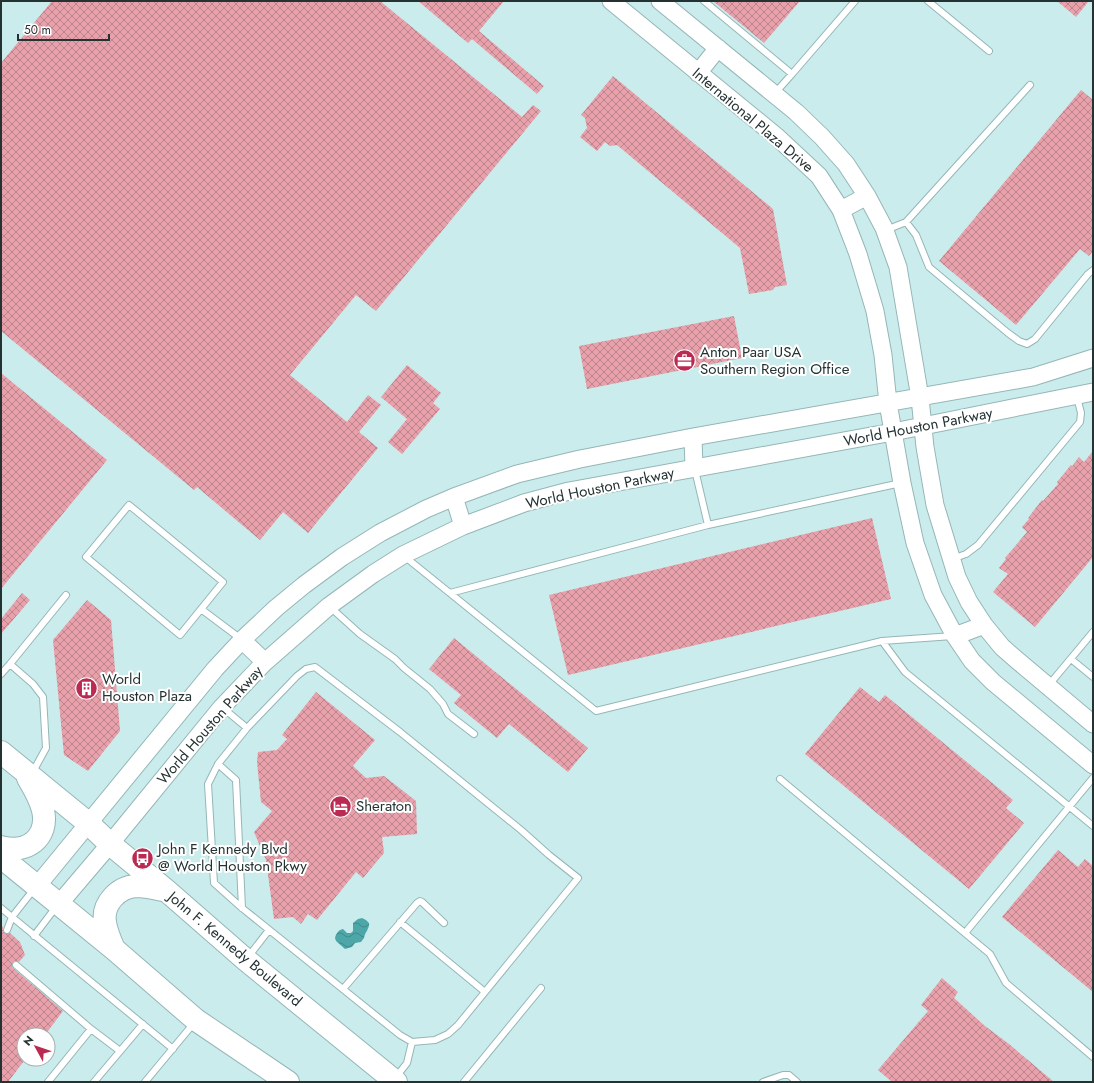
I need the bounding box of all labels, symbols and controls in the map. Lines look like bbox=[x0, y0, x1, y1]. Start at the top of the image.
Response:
scale bar bbox=[18, 16, 109, 42]
text: 50 m bbox=[24, 21, 51, 39]
street label: International Plaza Drive bbox=[687, 63, 819, 178]
place label: Anton Paar USA Southern Region Office bbox=[700, 341, 850, 380]
office icon: Anton Paar USA Southern Region Office bbox=[671, 348, 697, 374]
street label: World Houston Parkway bbox=[842, 402, 995, 452]
street label: World Houston Parkway bbox=[524, 461, 677, 514]
street label: World Houston Parkway bbox=[152, 660, 268, 789]
place label: World Houston Plaza bbox=[102, 668, 192, 707]
building icon: World Houston Plaza bbox=[74, 675, 100, 701]
hotel icon: Sheraton bbox=[328, 793, 354, 819]
place label: Sheraton bbox=[356, 795, 412, 817]
place label: John F Kennedy Blvd @ World Houston Pkwy bbox=[156, 838, 307, 877]
bus stop icon: John F Kennedy Blvd @ World Houston Pkwy bbox=[129, 845, 155, 871]
street label: John F. Kennedy Boulevard bbox=[162, 885, 307, 1012]
north arrow bbox=[16, 1027, 56, 1067]
text: N bbox=[19, 1032, 37, 1049]

